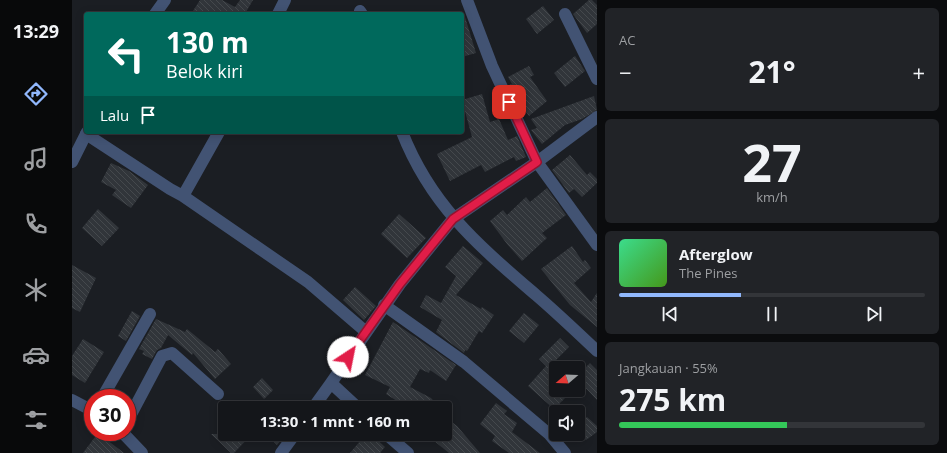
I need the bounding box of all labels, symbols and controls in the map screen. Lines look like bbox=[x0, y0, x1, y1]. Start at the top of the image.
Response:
text: 13:29 bbox=[13, 19, 59, 43]
text: 130 m bbox=[166, 23, 249, 61]
icon: left bbox=[100, 28, 152, 80]
text: AC bbox=[619, 31, 635, 49]
text: 21° bbox=[748, 51, 796, 92]
text: − bbox=[619, 57, 632, 87]
text: + bbox=[912, 57, 925, 87]
text: Belok kiri bbox=[166, 59, 243, 83]
icon: directions bbox=[22, 80, 50, 108]
pin bbox=[492, 85, 526, 119]
icon: arrive bbox=[498, 91, 520, 113]
icon: arrive bbox=[137, 104, 159, 126]
text: Lalu bbox=[100, 105, 129, 125]
text: 27 bbox=[742, 126, 802, 197]
icon: music bbox=[22, 145, 50, 173]
text: km/h bbox=[756, 188, 788, 206]
icon: phone bbox=[22, 210, 50, 238]
text: Afterglow bbox=[679, 244, 753, 264]
text: The Pines bbox=[679, 264, 737, 282]
icon: climate bbox=[22, 276, 50, 304]
icon: previous bbox=[659, 303, 681, 325]
icon: pause bbox=[761, 303, 783, 325]
icon: next bbox=[863, 303, 885, 325]
position arrow bbox=[327, 336, 369, 378]
icon: car bbox=[22, 341, 50, 369]
text: Jangkauan · 55% bbox=[619, 359, 718, 377]
north arrow bbox=[549, 361, 585, 397]
map controls bbox=[549, 361, 585, 441]
text: 275 km bbox=[619, 379, 726, 420]
speed limit sign: 30 bbox=[84, 389, 136, 441]
button: sound bbox=[549, 405, 585, 441]
icon: filters bbox=[22, 406, 50, 434]
text: 13:30 · 1 mnt · 160 m bbox=[260, 411, 410, 431]

